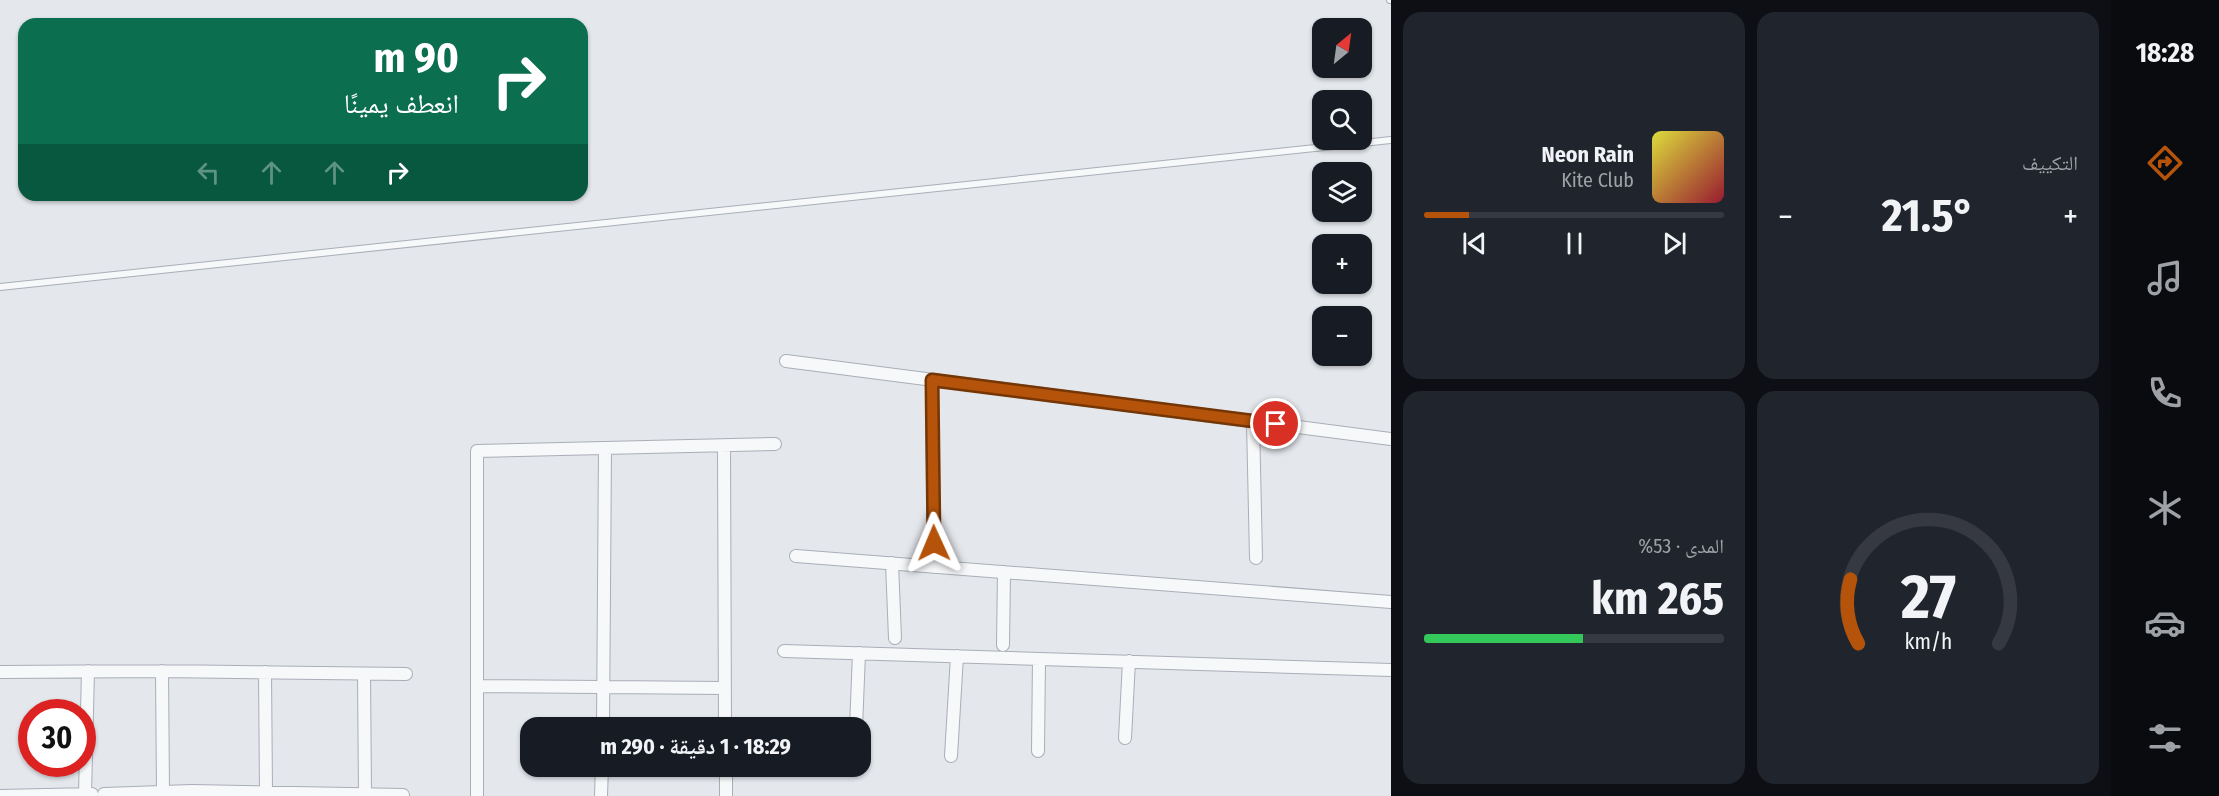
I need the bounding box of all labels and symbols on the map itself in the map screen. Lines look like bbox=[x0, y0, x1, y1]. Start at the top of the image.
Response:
north arrow bbox=[1312, 18, 1372, 78]
pin bbox=[1250, 398, 1301, 449]
position arrow bbox=[902, 511, 966, 575]
speed limit sign: 30 bbox=[18, 699, 96, 777]

